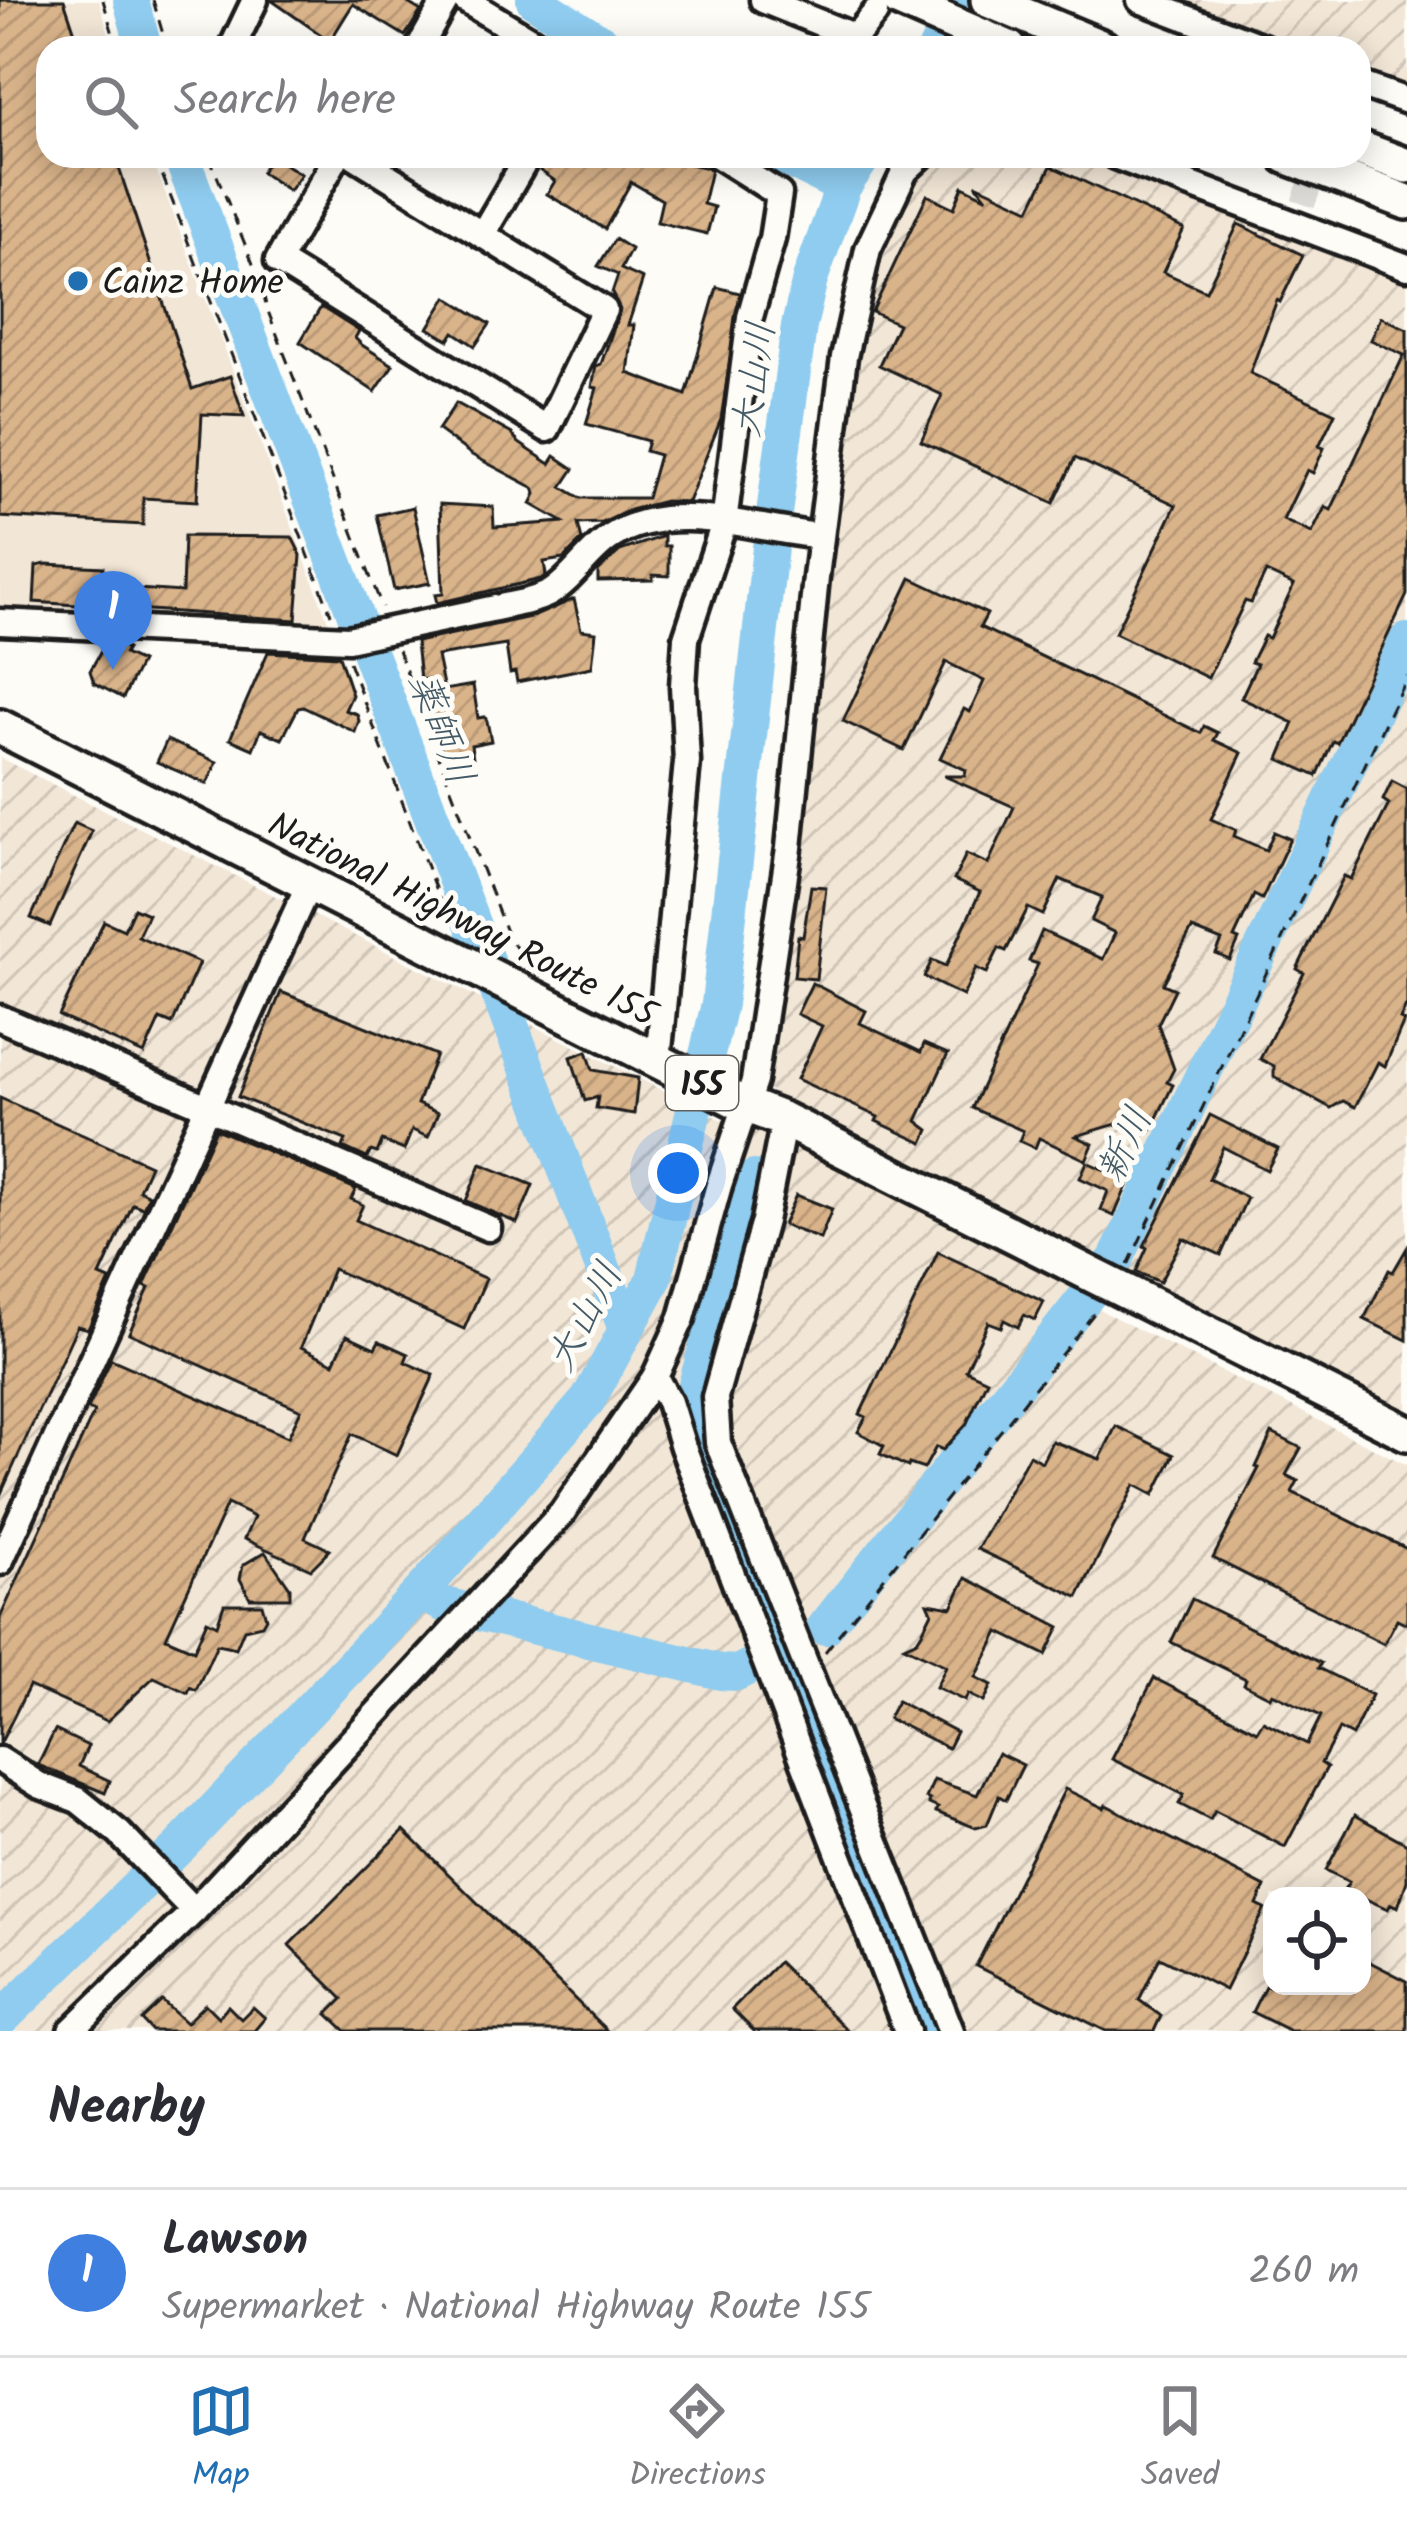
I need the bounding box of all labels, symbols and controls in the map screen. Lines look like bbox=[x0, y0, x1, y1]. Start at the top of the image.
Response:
search box bbox=[36, 36, 1371, 168]
text: Search here bbox=[174, 66, 396, 138]
icon: search bbox=[78, 69, 144, 135]
place label: Cainz Home bbox=[102, 256, 284, 313]
marker: Cainz Home bbox=[65, 268, 91, 294]
water label: 大山川 bbox=[717, 317, 795, 442]
pin: 1 bbox=[74, 571, 152, 670]
water label: 薬師川 bbox=[389, 664, 489, 795]
street label: National Highway Route 155 bbox=[257, 798, 668, 1045]
road number: 155 bbox=[666, 1056, 738, 1110]
water label: 新川 bbox=[1082, 1097, 1171, 1194]
your location bbox=[648, 1143, 708, 1203]
water label: 大山川 bbox=[532, 1252, 641, 1384]
map controls bbox=[1263, 1887, 1371, 1995]
button: locate bbox=[1263, 1887, 1371, 1995]
text: Nearby bbox=[48, 2069, 205, 2150]
text: Lawson bbox=[162, 2206, 308, 2278]
text: 1 bbox=[81, 2242, 93, 2304]
text: 260 m bbox=[1248, 2242, 1359, 2304]
text: Supermarket · National Highway Route 155 bbox=[162, 2278, 870, 2340]
tab: Map bbox=[188, 2378, 254, 2503]
tab: Directions bbox=[629, 2378, 766, 2503]
tab: Saved bbox=[1141, 2378, 1219, 2503]

